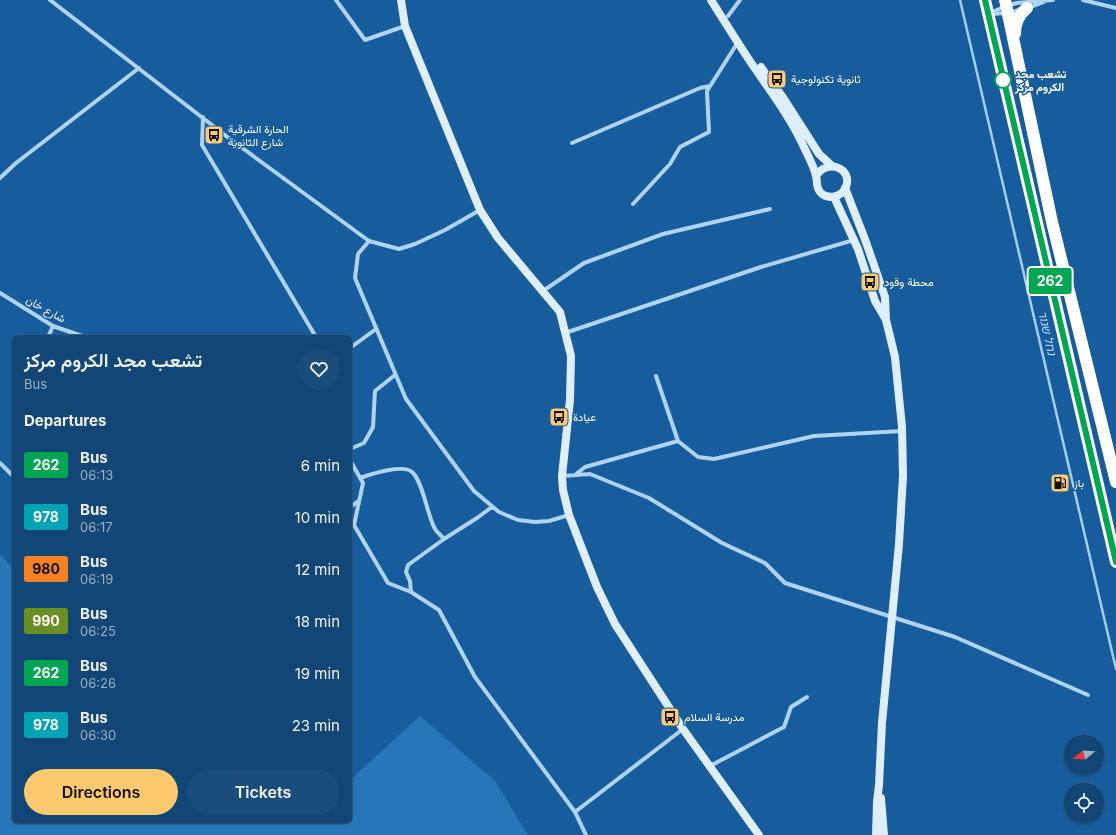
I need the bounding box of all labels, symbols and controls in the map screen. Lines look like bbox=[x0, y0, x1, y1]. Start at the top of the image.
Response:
place label: تشعب مجد الكروم مركز bbox=[1014, 67, 1067, 95]
bus stop icon: ثانوية تكنولوجية bbox=[766, 68, 788, 90]
marker: تشعب مجد الكروم مركز bbox=[994, 71, 1012, 89]
place label: ثانوية تكنولوجية bbox=[791, 72, 861, 86]
place label: الحارة الشرقية شارع الثانوية bbox=[228, 122, 288, 150]
bus stop icon: الحارة الشرقية شارع الثانوية bbox=[203, 124, 225, 146]
line badge: 262 bbox=[1027, 268, 1073, 294]
bus stop icon: محطة وقود bbox=[859, 271, 881, 293]
text: 262 bbox=[1037, 272, 1063, 289]
place label: محطة وقود bbox=[884, 275, 934, 289]
street label: شارع خان bbox=[23, 292, 68, 327]
water label: נחל שגור bbox=[1035, 309, 1060, 358]
button: heart bbox=[298, 348, 340, 390]
text: تشعب مجد الكروم مركز bbox=[24, 349, 202, 372]
text: Bus bbox=[24, 376, 47, 392]
bus stop icon: عيادة bbox=[548, 406, 570, 428]
place label: عيادة bbox=[573, 410, 596, 424]
text: Departures bbox=[24, 411, 106, 430]
text: Bus bbox=[80, 448, 108, 467]
text: 262 bbox=[33, 456, 59, 473]
text: 6 min bbox=[301, 456, 340, 475]
text: 06:13 bbox=[80, 467, 113, 483]
fuel station icon: باز bbox=[1049, 472, 1071, 494]
place label: باز bbox=[1073, 476, 1084, 490]
text: Bus bbox=[80, 500, 108, 519]
text: 978 bbox=[33, 508, 59, 525]
text: 10 min bbox=[295, 508, 340, 527]
text: 06:17 bbox=[80, 519, 113, 535]
text: Bus bbox=[80, 552, 108, 571]
text: 980 bbox=[32, 560, 60, 577]
text: 12 min bbox=[295, 560, 340, 579]
text: 06:19 bbox=[80, 571, 113, 587]
text: Bus bbox=[80, 604, 108, 623]
text: 990 bbox=[32, 612, 60, 629]
text: 18 min bbox=[295, 612, 340, 631]
text: 06:25 bbox=[80, 623, 116, 639]
text: Bus bbox=[80, 656, 108, 675]
text: 262 bbox=[33, 664, 59, 681]
text: 19 min bbox=[295, 664, 340, 683]
text: 06:26 bbox=[80, 675, 116, 691]
bus stop icon: مدرسة السلام bbox=[659, 706, 681, 728]
text: Bus bbox=[80, 708, 108, 727]
place label: مدرسة السلام bbox=[684, 710, 744, 725]
text: 978 bbox=[33, 716, 59, 733]
text: 23 min bbox=[292, 716, 340, 735]
text: 06:30 bbox=[80, 727, 116, 743]
north arrow bbox=[1064, 735, 1104, 775]
map controls bbox=[1064, 735, 1104, 823]
button: Directions bbox=[24, 769, 178, 815]
button: Tickets bbox=[186, 769, 340, 815]
button: locate bbox=[1064, 783, 1104, 823]

